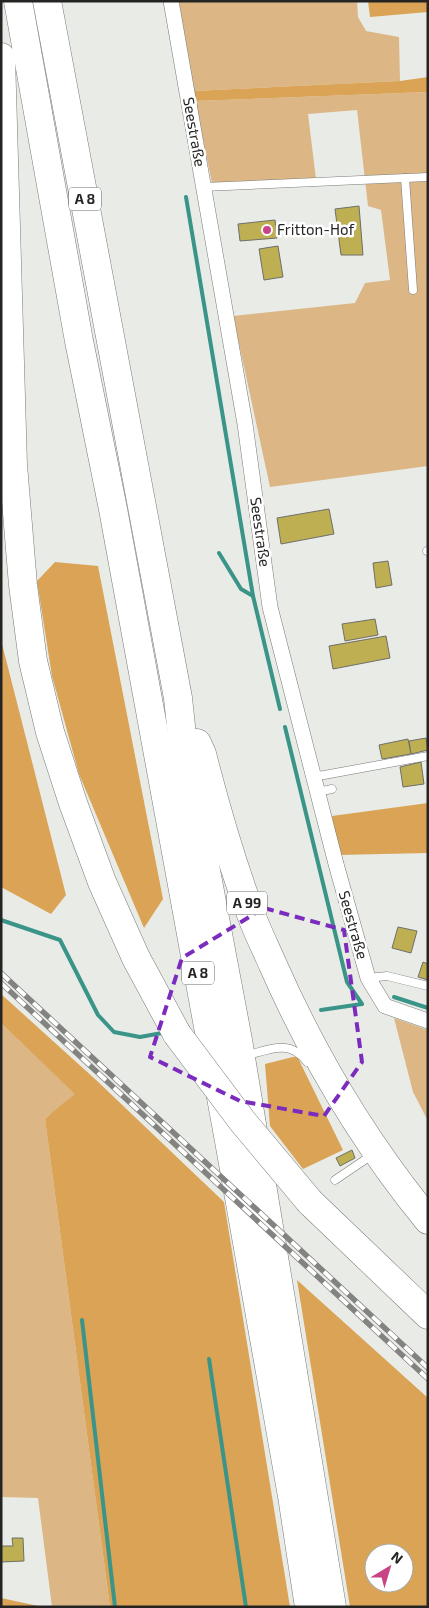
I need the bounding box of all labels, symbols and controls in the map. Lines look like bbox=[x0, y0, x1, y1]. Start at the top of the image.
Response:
street label: Seestraße bbox=[180, 96, 210, 168]
road number: A 8 bbox=[69, 188, 101, 210]
place label: Fritton-Hof bbox=[277, 220, 354, 238]
marker: Fritton-Hof bbox=[261, 224, 273, 236]
street label: Seestraße bbox=[247, 496, 275, 568]
street label: Seestraße bbox=[336, 888, 372, 961]
road number: A 99 bbox=[227, 891, 267, 914]
road number: A 8 bbox=[182, 961, 214, 984]
north arrow bbox=[364, 1543, 414, 1593]
text: N bbox=[388, 1548, 407, 1567]

